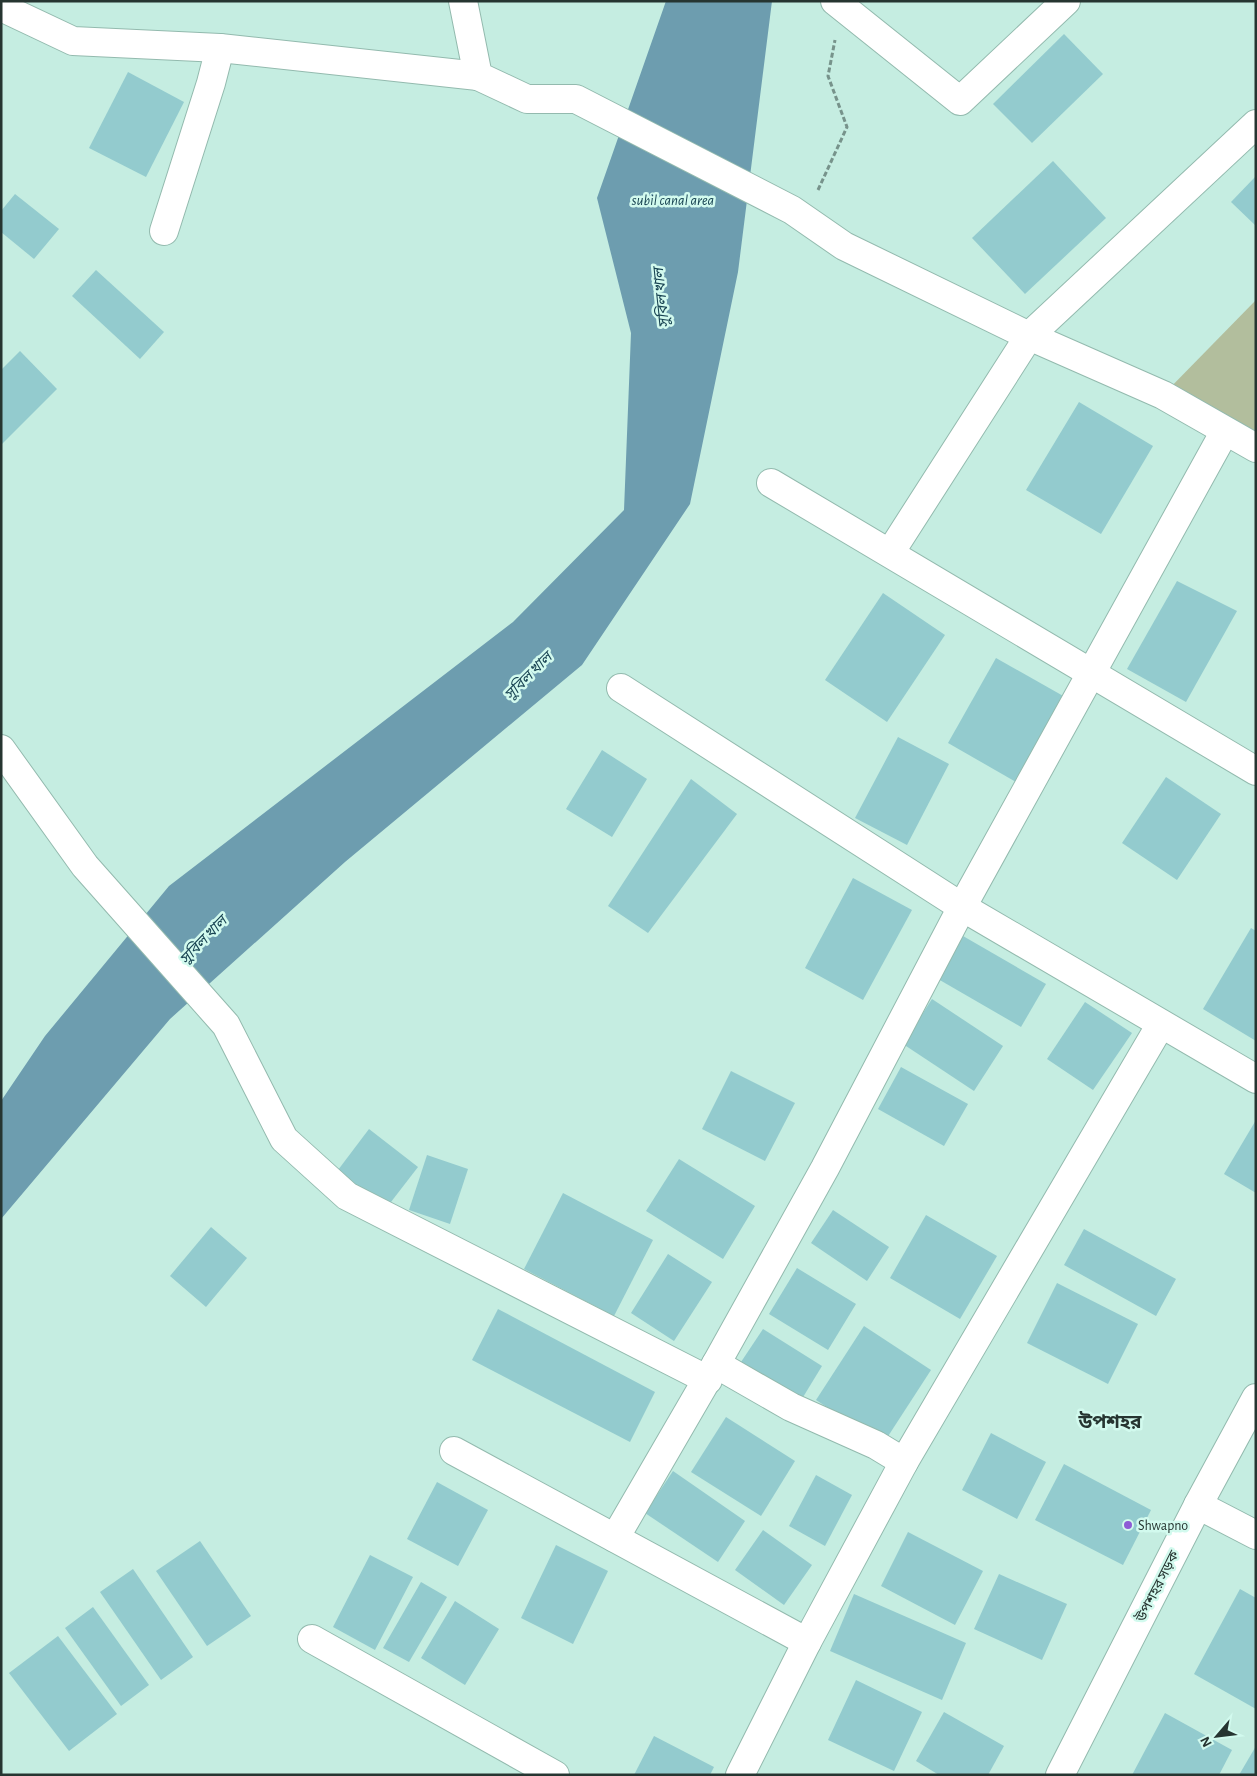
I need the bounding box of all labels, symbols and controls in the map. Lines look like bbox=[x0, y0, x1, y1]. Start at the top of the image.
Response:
water label: subil canal area bbox=[631, 193, 714, 208]
water label: সুবিল খাল bbox=[649, 264, 673, 329]
water label: সুবিল খাল bbox=[500, 646, 558, 704]
water label: সুবিল খাল bbox=[176, 910, 233, 968]
district label: উপশহর bbox=[1077, 1411, 1142, 1432]
marker: Shwapno bbox=[1122, 1519, 1134, 1531]
place label: Shwapno bbox=[1138, 1519, 1188, 1533]
street label: উপশহর সড়ক bbox=[1132, 1547, 1182, 1625]
north arrow bbox=[1192, 1711, 1242, 1761]
text: N bbox=[1198, 1734, 1215, 1749]

